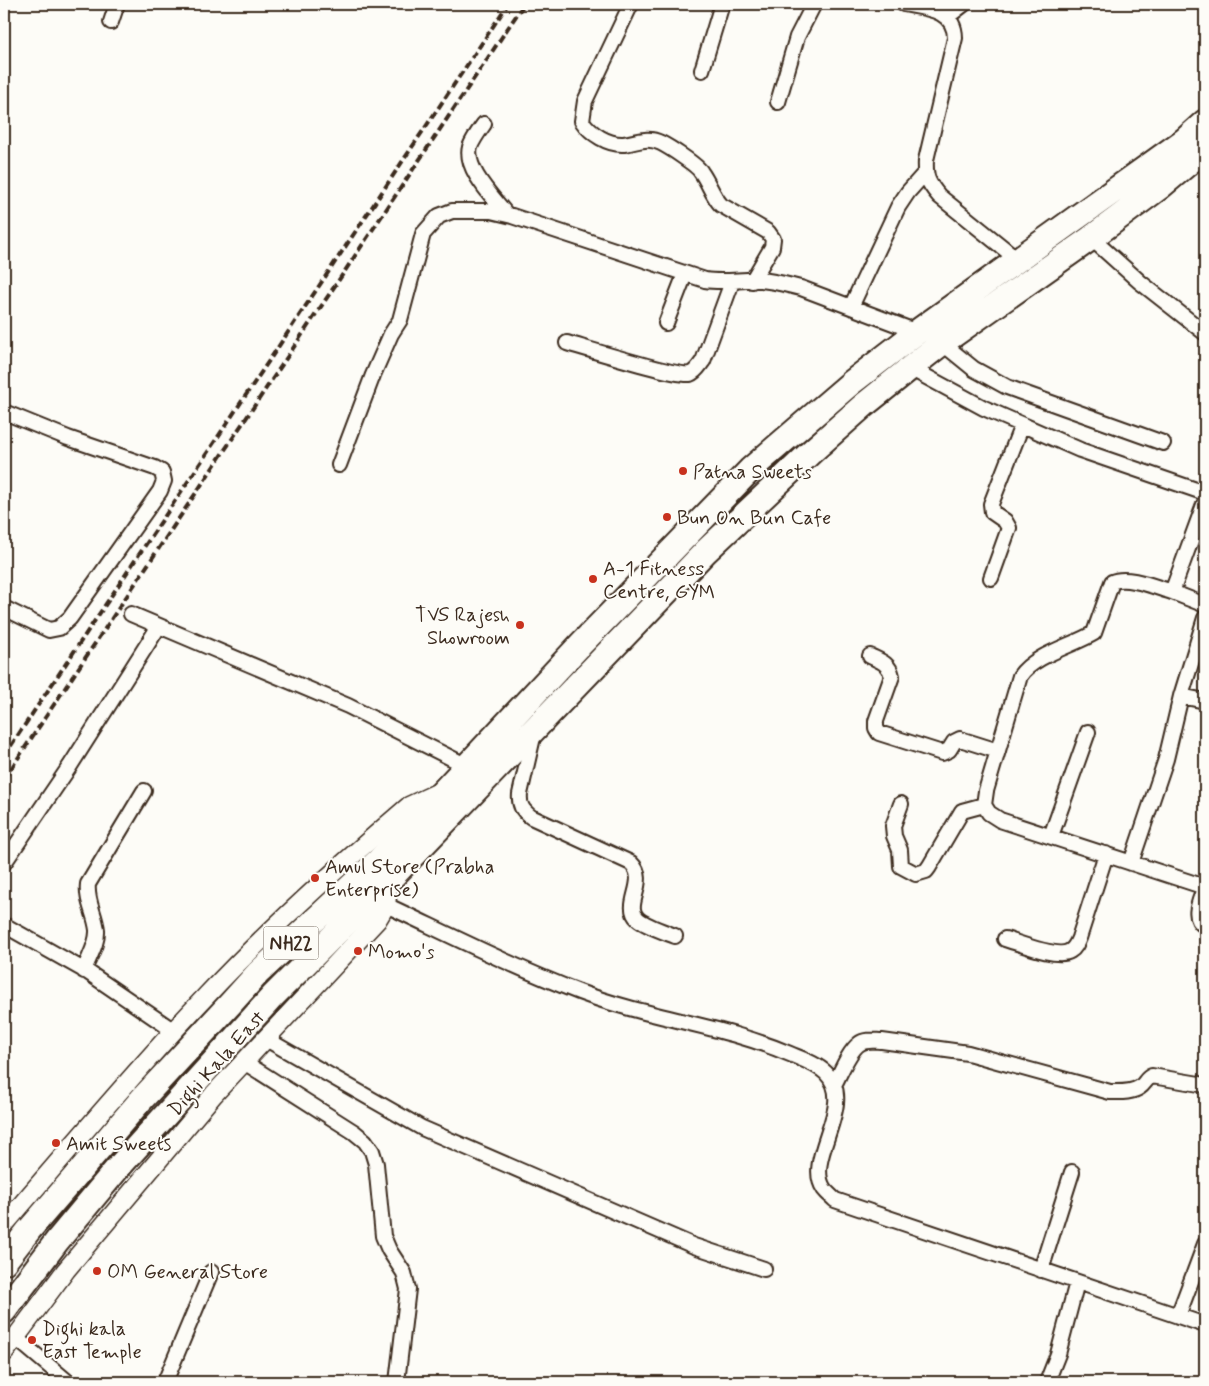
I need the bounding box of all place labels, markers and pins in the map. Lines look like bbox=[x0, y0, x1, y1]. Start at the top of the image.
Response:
place label: Patna Sweets bbox=[693, 459, 812, 486]
marker: Patna Sweets bbox=[677, 465, 689, 477]
place label: Bun On Bun Cafe bbox=[677, 505, 831, 532]
marker: Bun On Bun Cafe bbox=[661, 511, 673, 523]
place label: A-1 Fitness Centre, GYM bbox=[603, 556, 715, 606]
marker: A-1 Fitness Centre, GYM bbox=[587, 573, 599, 585]
place label: TVS Rajesh Showroom bbox=[415, 602, 510, 652]
marker: TVS Rajesh Showroom bbox=[514, 619, 526, 631]
place label: Amul Store (Prabha Enterprise) bbox=[325, 854, 494, 904]
marker: Amul Store (Prabha Enterprise) bbox=[309, 872, 321, 884]
place label: Momo's bbox=[368, 939, 435, 966]
marker: Momo's bbox=[352, 945, 364, 957]
place label: Amit Sweets bbox=[66, 1131, 171, 1158]
marker: Amit Sweets bbox=[50, 1137, 62, 1149]
place label: OM General Store bbox=[107, 1259, 268, 1286]
marker: OM General Store bbox=[91, 1265, 103, 1277]
place label: Dighi kala East Temple bbox=[42, 1316, 142, 1366]
marker: Dighi kala East Temple bbox=[26, 1334, 38, 1346]

